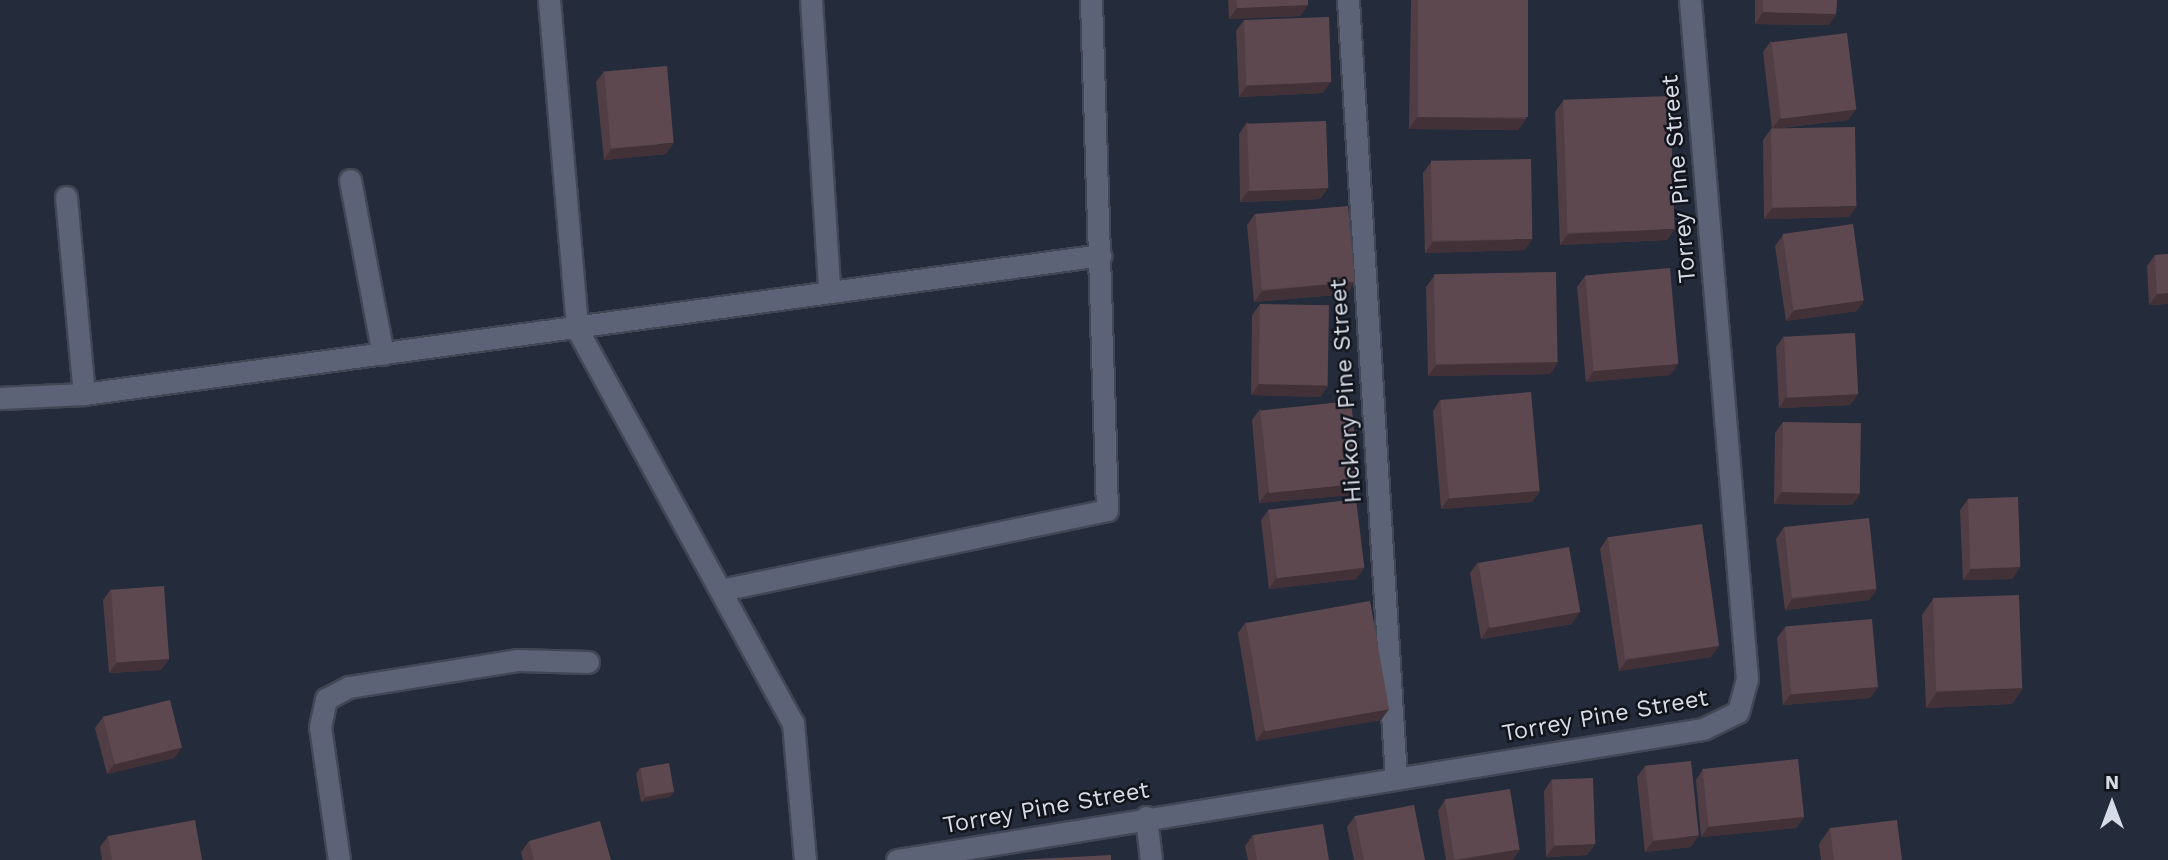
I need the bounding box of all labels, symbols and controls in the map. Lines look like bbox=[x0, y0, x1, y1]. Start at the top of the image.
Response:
street label: Torrey Pine Street bbox=[1656, 73, 1702, 285]
street label: Hickory Pine Street bbox=[1324, 278, 1368, 504]
street label: Torrey Pine Street bbox=[1499, 684, 1711, 748]
north arrow bbox=[2077, 769, 2147, 839]
text: N bbox=[2105, 771, 2119, 794]
street label: Torrey Pine Street bbox=[940, 776, 1152, 840]

